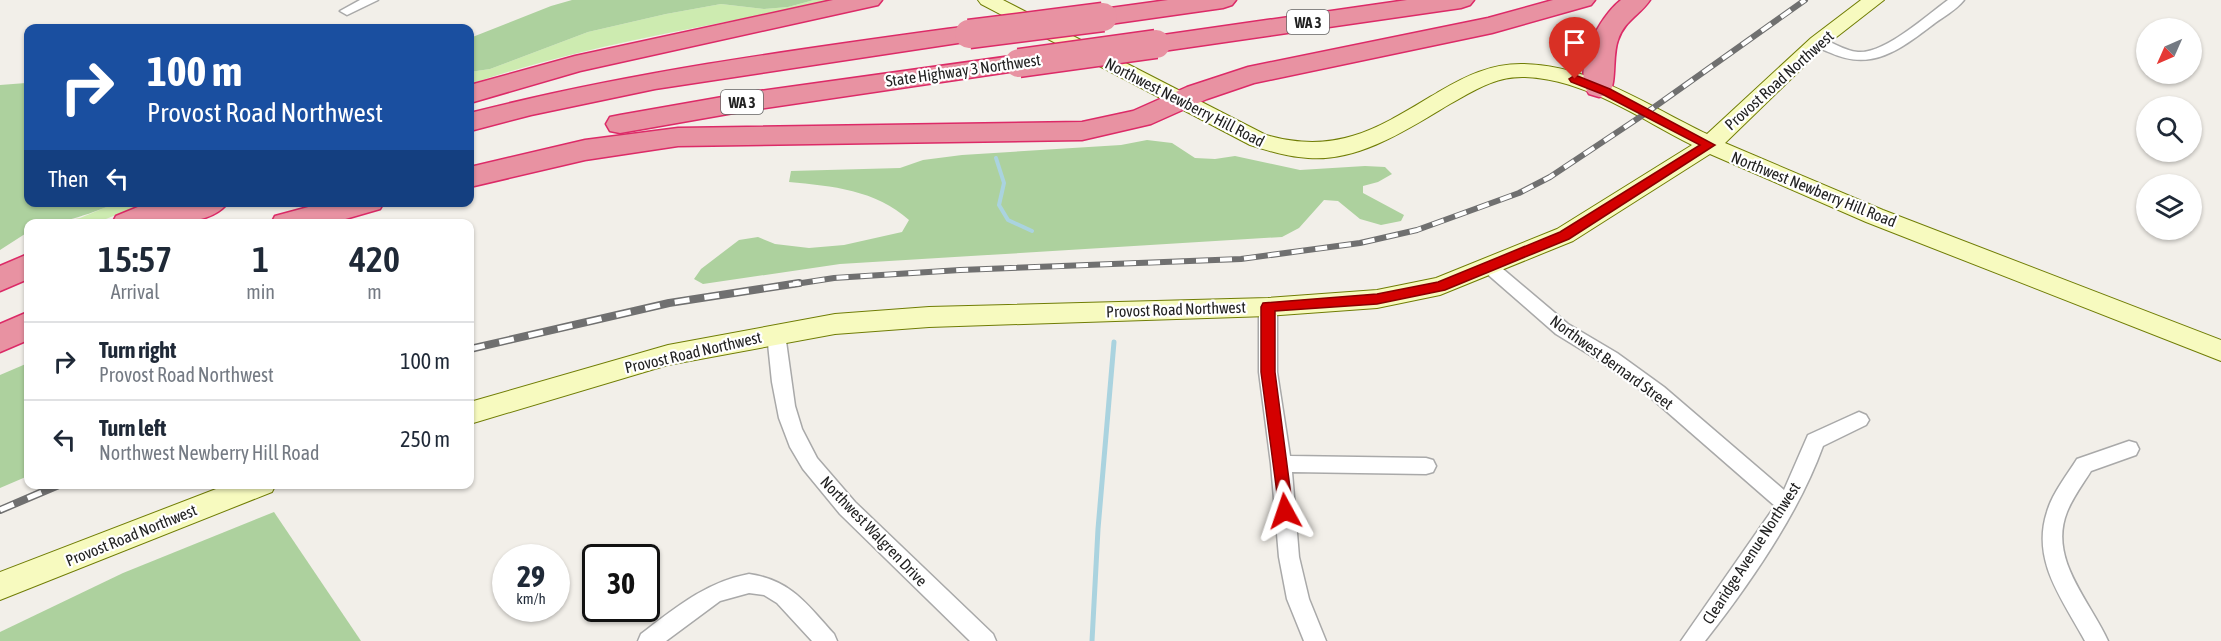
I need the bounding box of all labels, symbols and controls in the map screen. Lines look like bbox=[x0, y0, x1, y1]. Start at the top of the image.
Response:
road number: WA 3 bbox=[1287, 10, 1329, 34]
pin bbox=[1549, 17, 1600, 79]
north arrow bbox=[2136, 18, 2202, 84]
map controls bbox=[2136, 18, 2202, 240]
icon: arrive bbox=[1558, 26, 1591, 59]
street label: Provost Road Northwest bbox=[1721, 26, 1837, 133]
text: 100 m bbox=[147, 47, 242, 95]
icon: right bbox=[48, 48, 126, 126]
street label: State Highway 3 Northwest bbox=[884, 50, 1042, 91]
street label: Northwest Newberry Hill Road bbox=[1102, 54, 1268, 151]
road number: WA 3 bbox=[721, 90, 763, 114]
button: search bbox=[2136, 96, 2202, 162]
text: Provost Road Northwest bbox=[147, 97, 383, 128]
street label: Northwest Newberry Hill Road bbox=[1728, 148, 1899, 231]
icon: left bbox=[101, 162, 134, 195]
text: Then bbox=[48, 166, 89, 192]
button: layers bbox=[2136, 174, 2202, 240]
text: 15:57 bbox=[98, 238, 172, 280]
text: 1 bbox=[252, 238, 269, 280]
text: 420 bbox=[349, 238, 400, 280]
text: Arrival bbox=[111, 280, 160, 303]
text: min bbox=[246, 280, 275, 303]
text: m bbox=[367, 280, 382, 303]
street label: Provost Road Northwest bbox=[1106, 298, 1247, 320]
street label: Northwest Bernard Street bbox=[1547, 311, 1677, 413]
street label: Provost Road Northwest bbox=[623, 327, 764, 377]
text: Turn right bbox=[99, 337, 176, 363]
icon: right bbox=[48, 345, 81, 378]
text: 100 m bbox=[400, 348, 450, 374]
text: Provost Road Northwest bbox=[99, 363, 274, 386]
text: Turn left bbox=[99, 415, 166, 441]
icon: left bbox=[48, 423, 81, 456]
text: 250 m bbox=[400, 426, 450, 452]
text: Northwest Newberry Hill Road bbox=[99, 441, 319, 464]
street label: Northwest Walgren Drive bbox=[816, 472, 931, 590]
street label: Clearidge Avenue Northwest bbox=[1698, 478, 1805, 628]
position arrow bbox=[1253, 479, 1317, 543]
street label: Provost Road Northwest bbox=[63, 500, 200, 570]
speed limit sign: 30 bbox=[582, 544, 660, 622]
text: 29 bbox=[517, 559, 545, 593]
text: km/h bbox=[516, 590, 546, 607]

